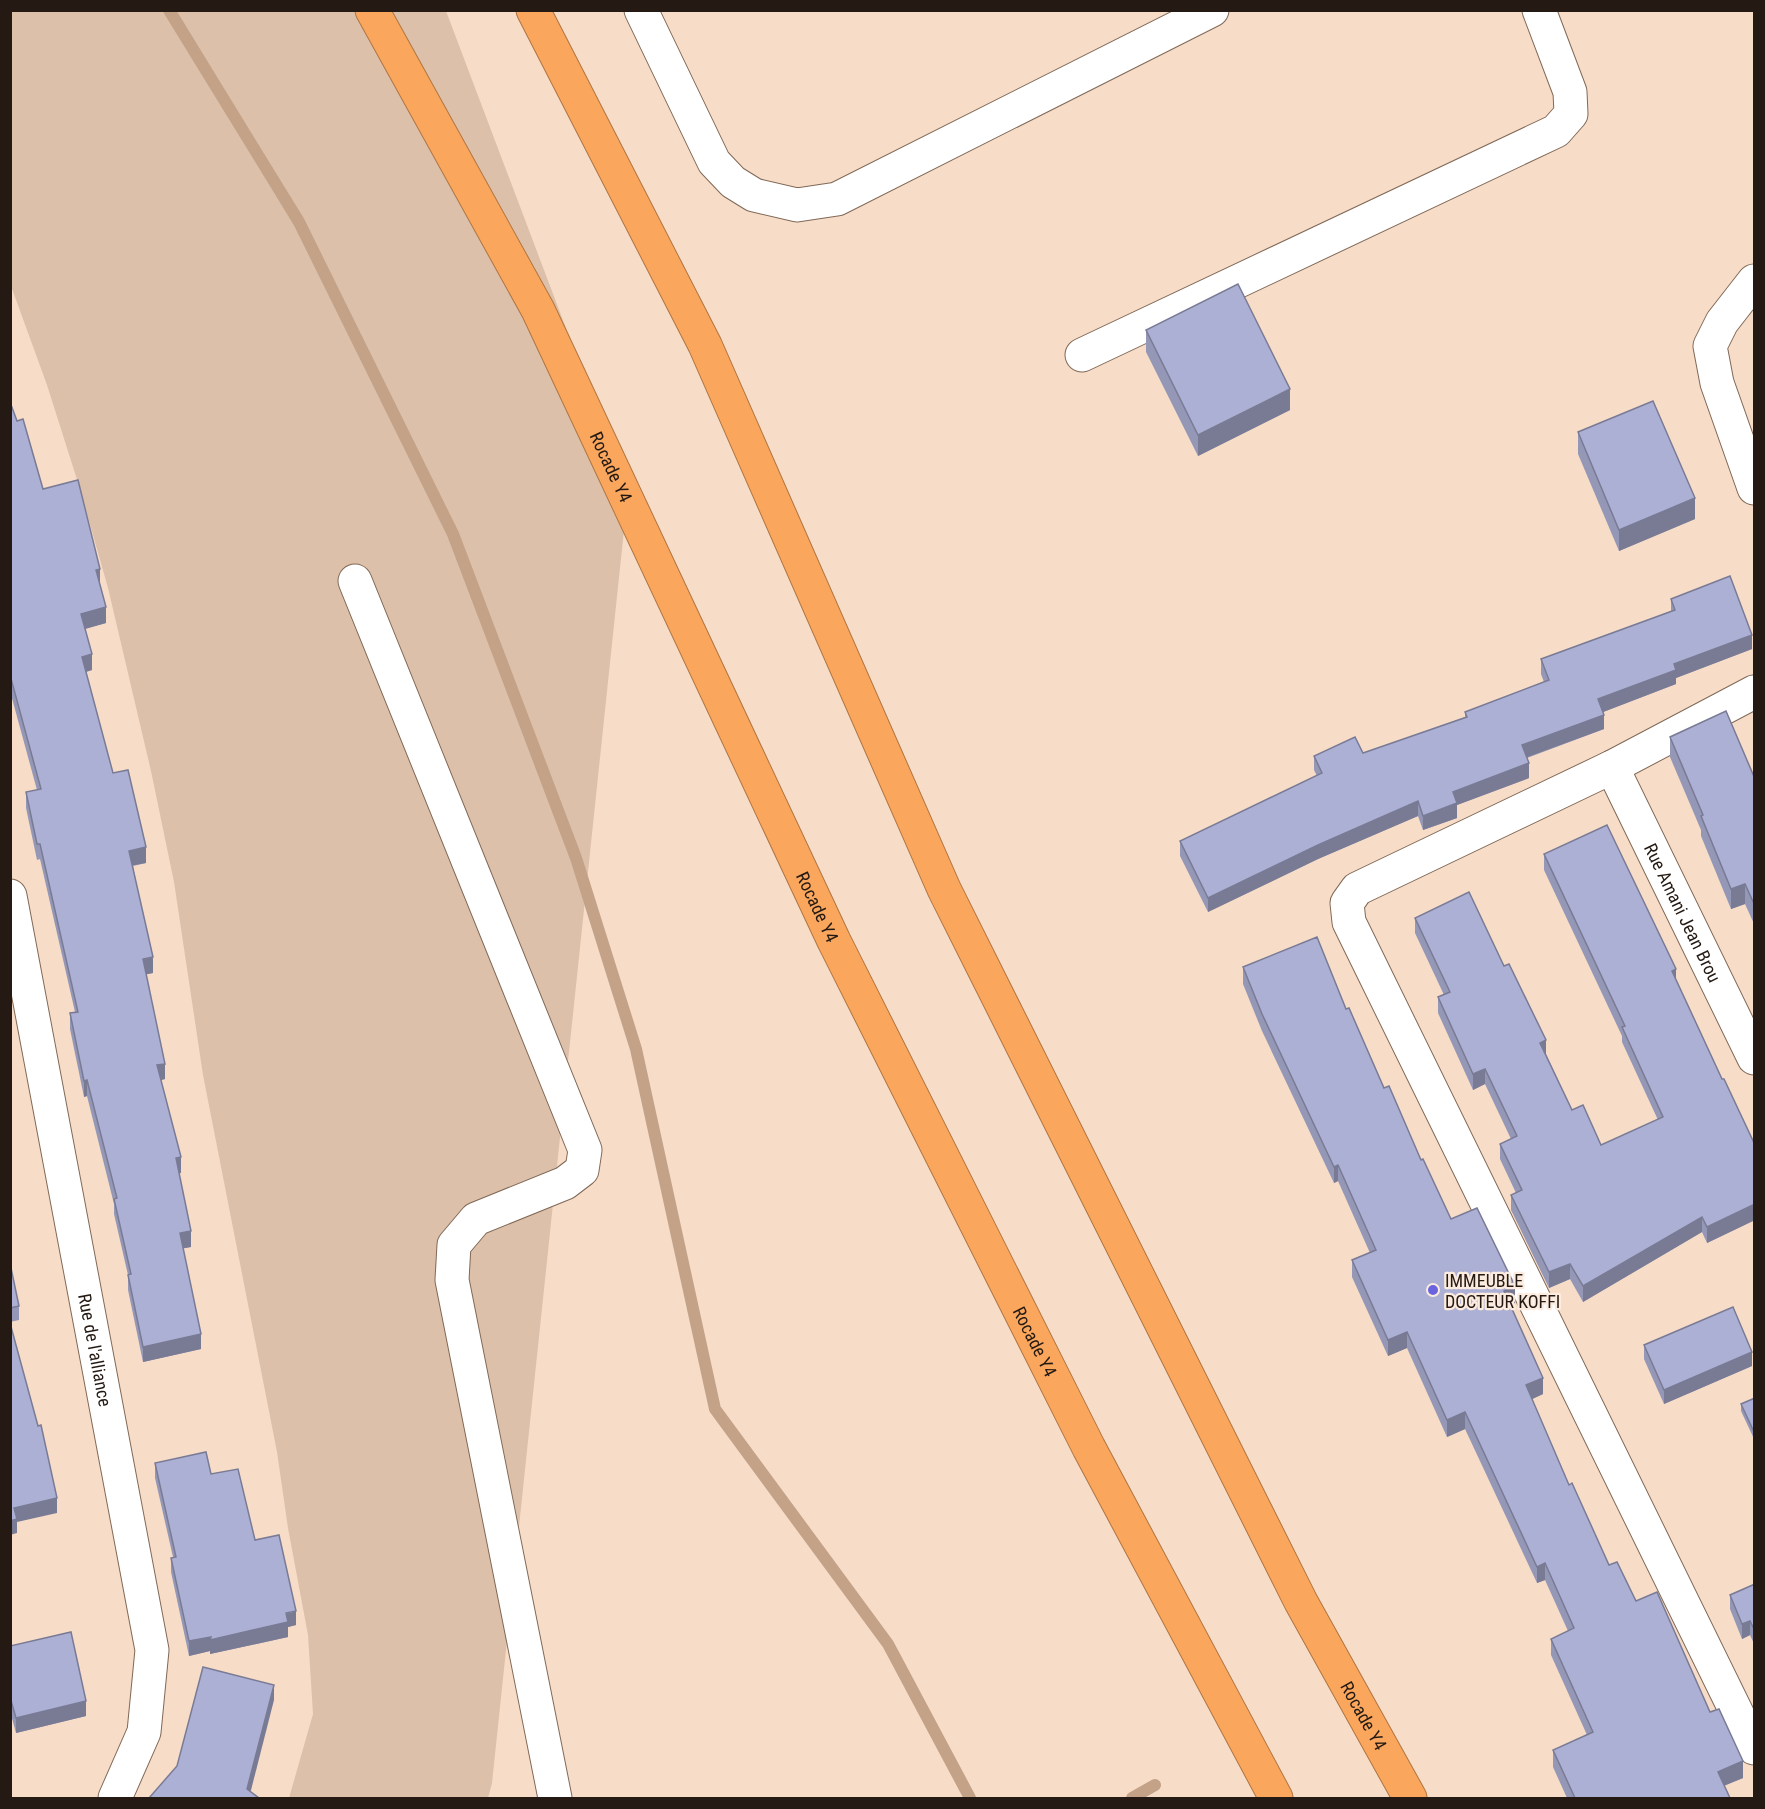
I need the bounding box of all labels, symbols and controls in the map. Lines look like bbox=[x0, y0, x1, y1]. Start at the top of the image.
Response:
street label: Rocade Y4 bbox=[586, 428, 637, 505]
street label: Rue Amani Jean Brou bbox=[1640, 840, 1726, 985]
street label: Rocade Y4 bbox=[792, 868, 843, 945]
place label: IMMEUBLE DOCTEUR KOFFI bbox=[1445, 1270, 1560, 1312]
marker: IMMEUBLE DOCTEUR KOFFI bbox=[1426, 1283, 1440, 1297]
street label: Rue de l'alliance bbox=[75, 1292, 116, 1408]
street label: Rocade Y4 bbox=[1009, 1303, 1062, 1380]
street label: Rocade Y4 bbox=[1337, 1677, 1392, 1754]

